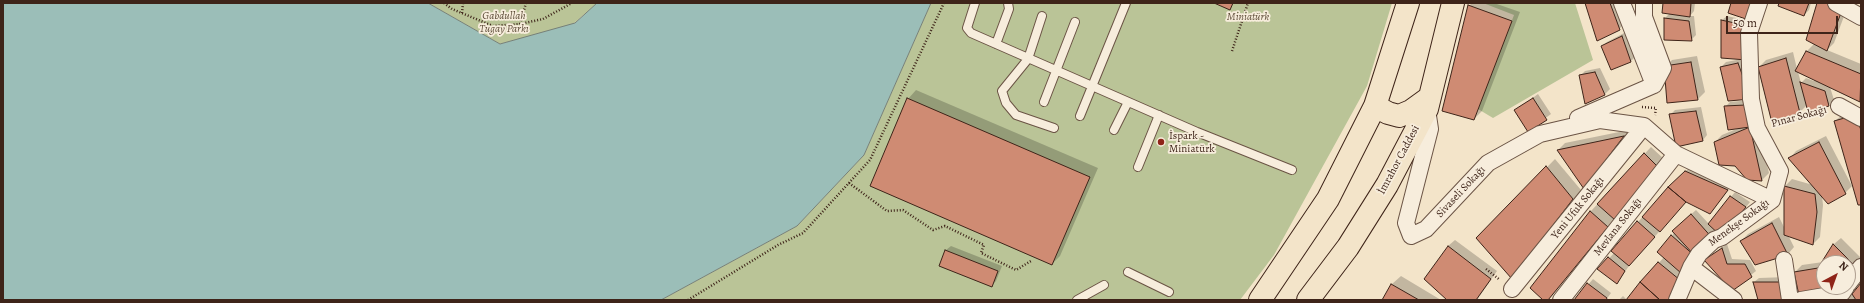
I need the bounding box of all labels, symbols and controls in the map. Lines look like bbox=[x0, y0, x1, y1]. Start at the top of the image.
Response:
scale bar bbox=[1728, 8, 1840, 34]
park label: Gabdullah Tugay Parkı bbox=[479, 9, 529, 35]
park label: Miniatürk bbox=[1227, 10, 1269, 24]
text: 50 m bbox=[1733, 15, 1757, 31]
street label: Pınar Sokağı bbox=[1770, 103, 1828, 131]
street label: İmrahor Caddesi bbox=[1375, 123, 1423, 197]
place label: İspark - Miniatürk bbox=[1169, 129, 1215, 155]
marker: İspark - Miniatürk bbox=[1156, 137, 1166, 147]
street label: Sivaseli Sokağı bbox=[1434, 163, 1488, 221]
street label: Yeni Ufuk Sokağı bbox=[1549, 174, 1607, 242]
street label: Mevlana Sokağı bbox=[1591, 195, 1645, 259]
street label: Menekşe Sokağı bbox=[1706, 196, 1772, 250]
north arrow bbox=[1816, 255, 1856, 295]
text: N bbox=[1836, 258, 1851, 275]

